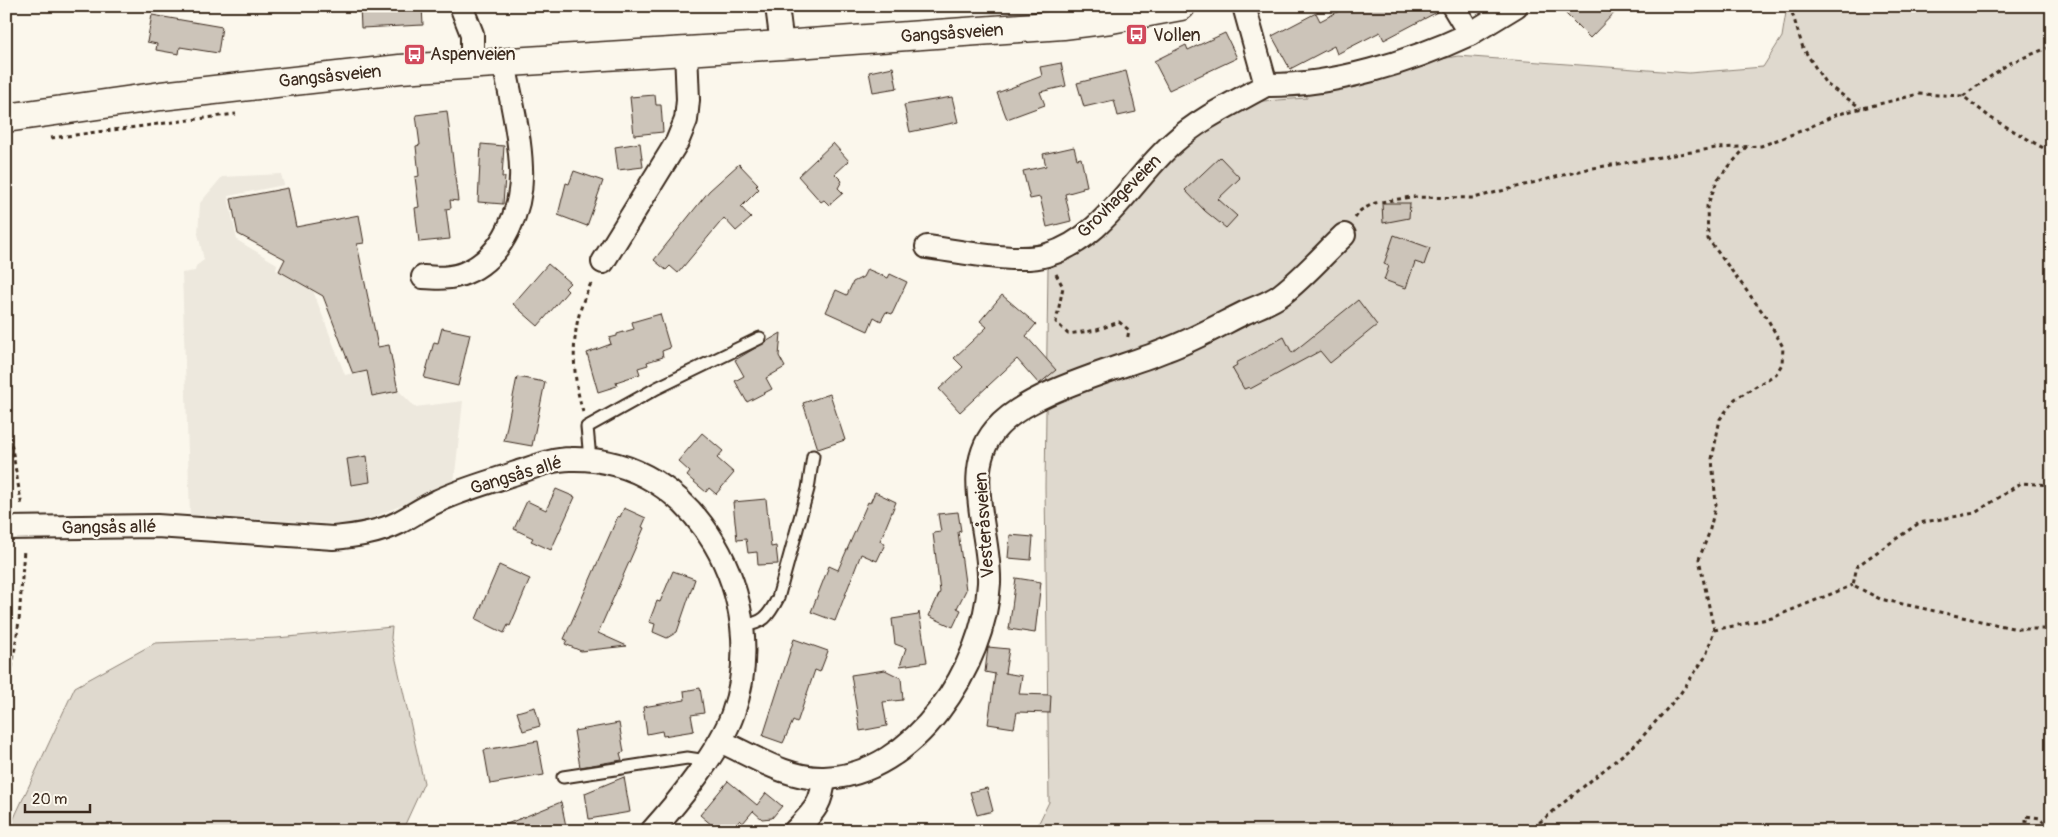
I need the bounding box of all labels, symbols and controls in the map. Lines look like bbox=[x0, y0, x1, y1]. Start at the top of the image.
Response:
street label: Gangsåsveien bbox=[900, 18, 1004, 49]
bus stop icon: Vollen bbox=[1125, 23, 1149, 47]
place label: Vollen bbox=[1153, 24, 1201, 47]
bus stop icon: Aspenveien bbox=[402, 42, 426, 66]
place label: Aspenveien bbox=[430, 43, 516, 66]
street label: Gangsåsveien bbox=[277, 60, 383, 93]
street label: Grovhageveien bbox=[1073, 150, 1166, 243]
street label: Gangsås allé bbox=[467, 451, 565, 500]
street label: Vesteråsveien bbox=[969, 471, 1000, 579]
street label: Gangsås allé bbox=[61, 515, 157, 540]
scale bar bbox=[25, 782, 90, 814]
text: 20 m bbox=[32, 790, 67, 809]

